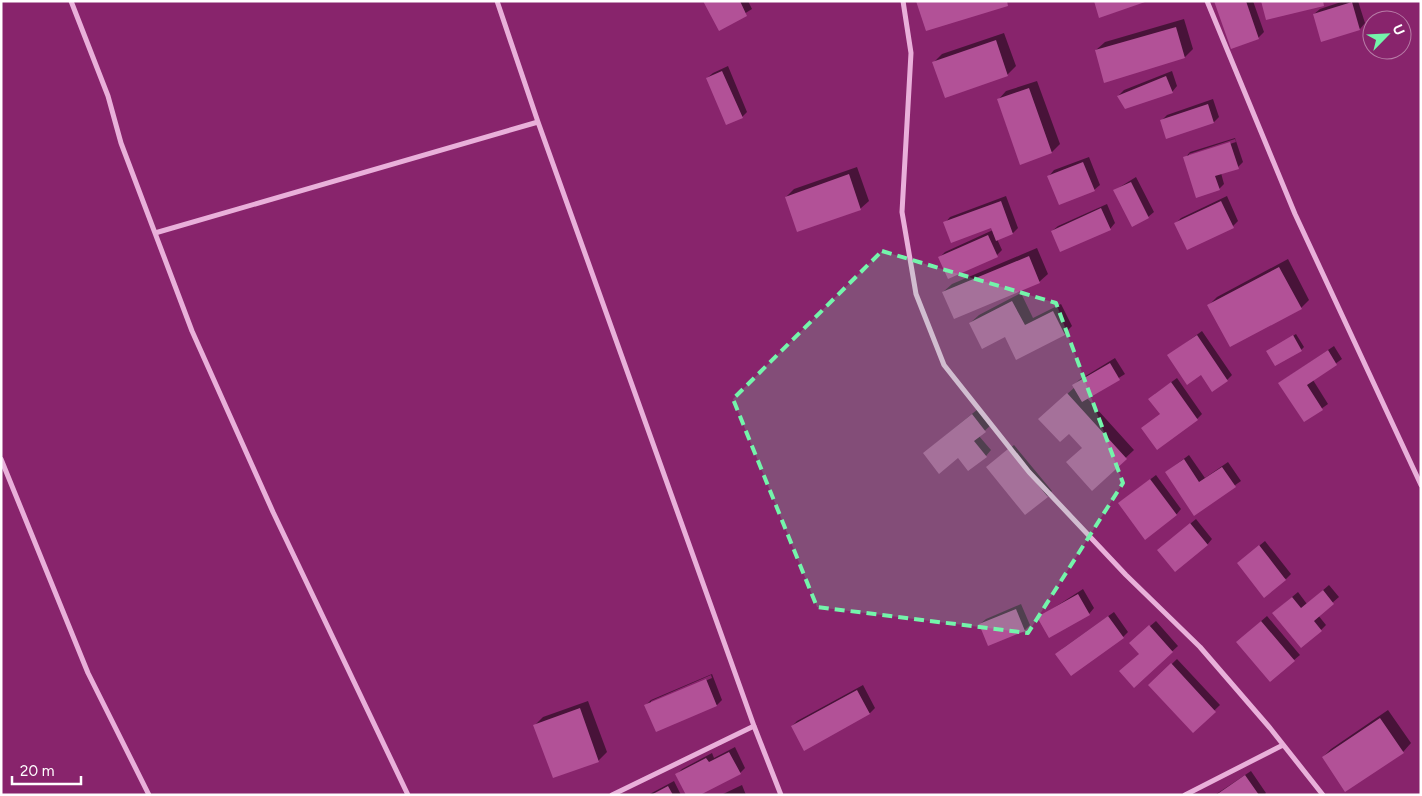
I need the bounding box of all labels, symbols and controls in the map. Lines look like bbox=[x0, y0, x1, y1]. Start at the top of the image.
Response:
north arrow bbox=[1362, 10, 1412, 60]
text: U bbox=[1389, 22, 1408, 38]
scale bar bbox=[12, 754, 81, 786]
text: 20 m bbox=[20, 762, 54, 780]

